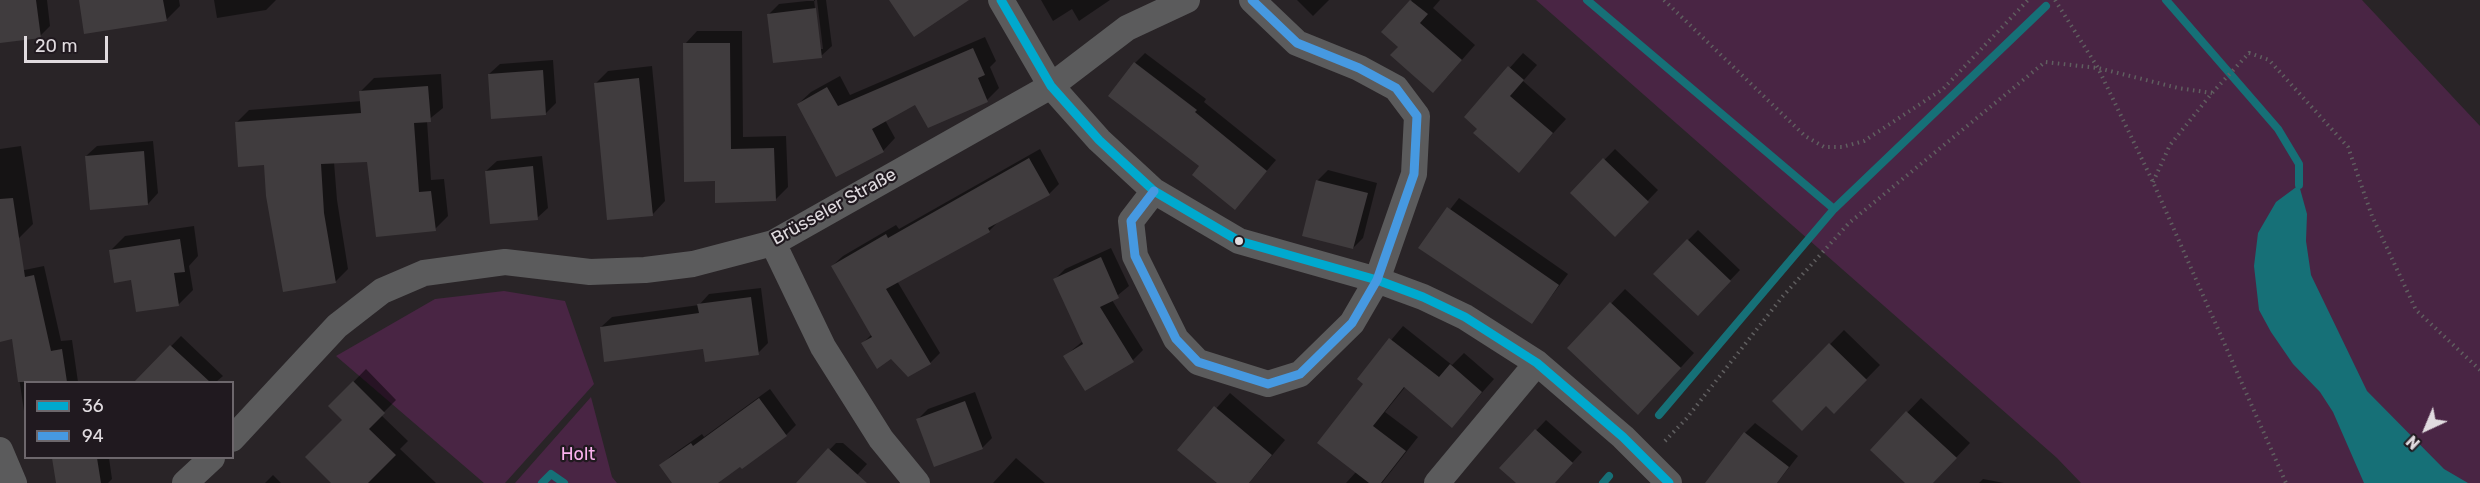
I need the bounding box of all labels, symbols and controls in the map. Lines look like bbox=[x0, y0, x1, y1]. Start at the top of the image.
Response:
scale bar bbox=[27, 24, 111, 62]
text: 20 m bbox=[35, 35, 77, 57]
street label: Brüsseler Straße bbox=[768, 164, 900, 250]
unlabelled marker bbox=[1233, 235, 1245, 247]
legend bbox=[24, 381, 234, 459]
text: 36 bbox=[82, 395, 104, 417]
north arrow bbox=[2396, 399, 2456, 459]
text: 94 bbox=[82, 425, 104, 447]
text: N bbox=[2402, 431, 2424, 453]
park label: Holt bbox=[561, 444, 595, 466]

